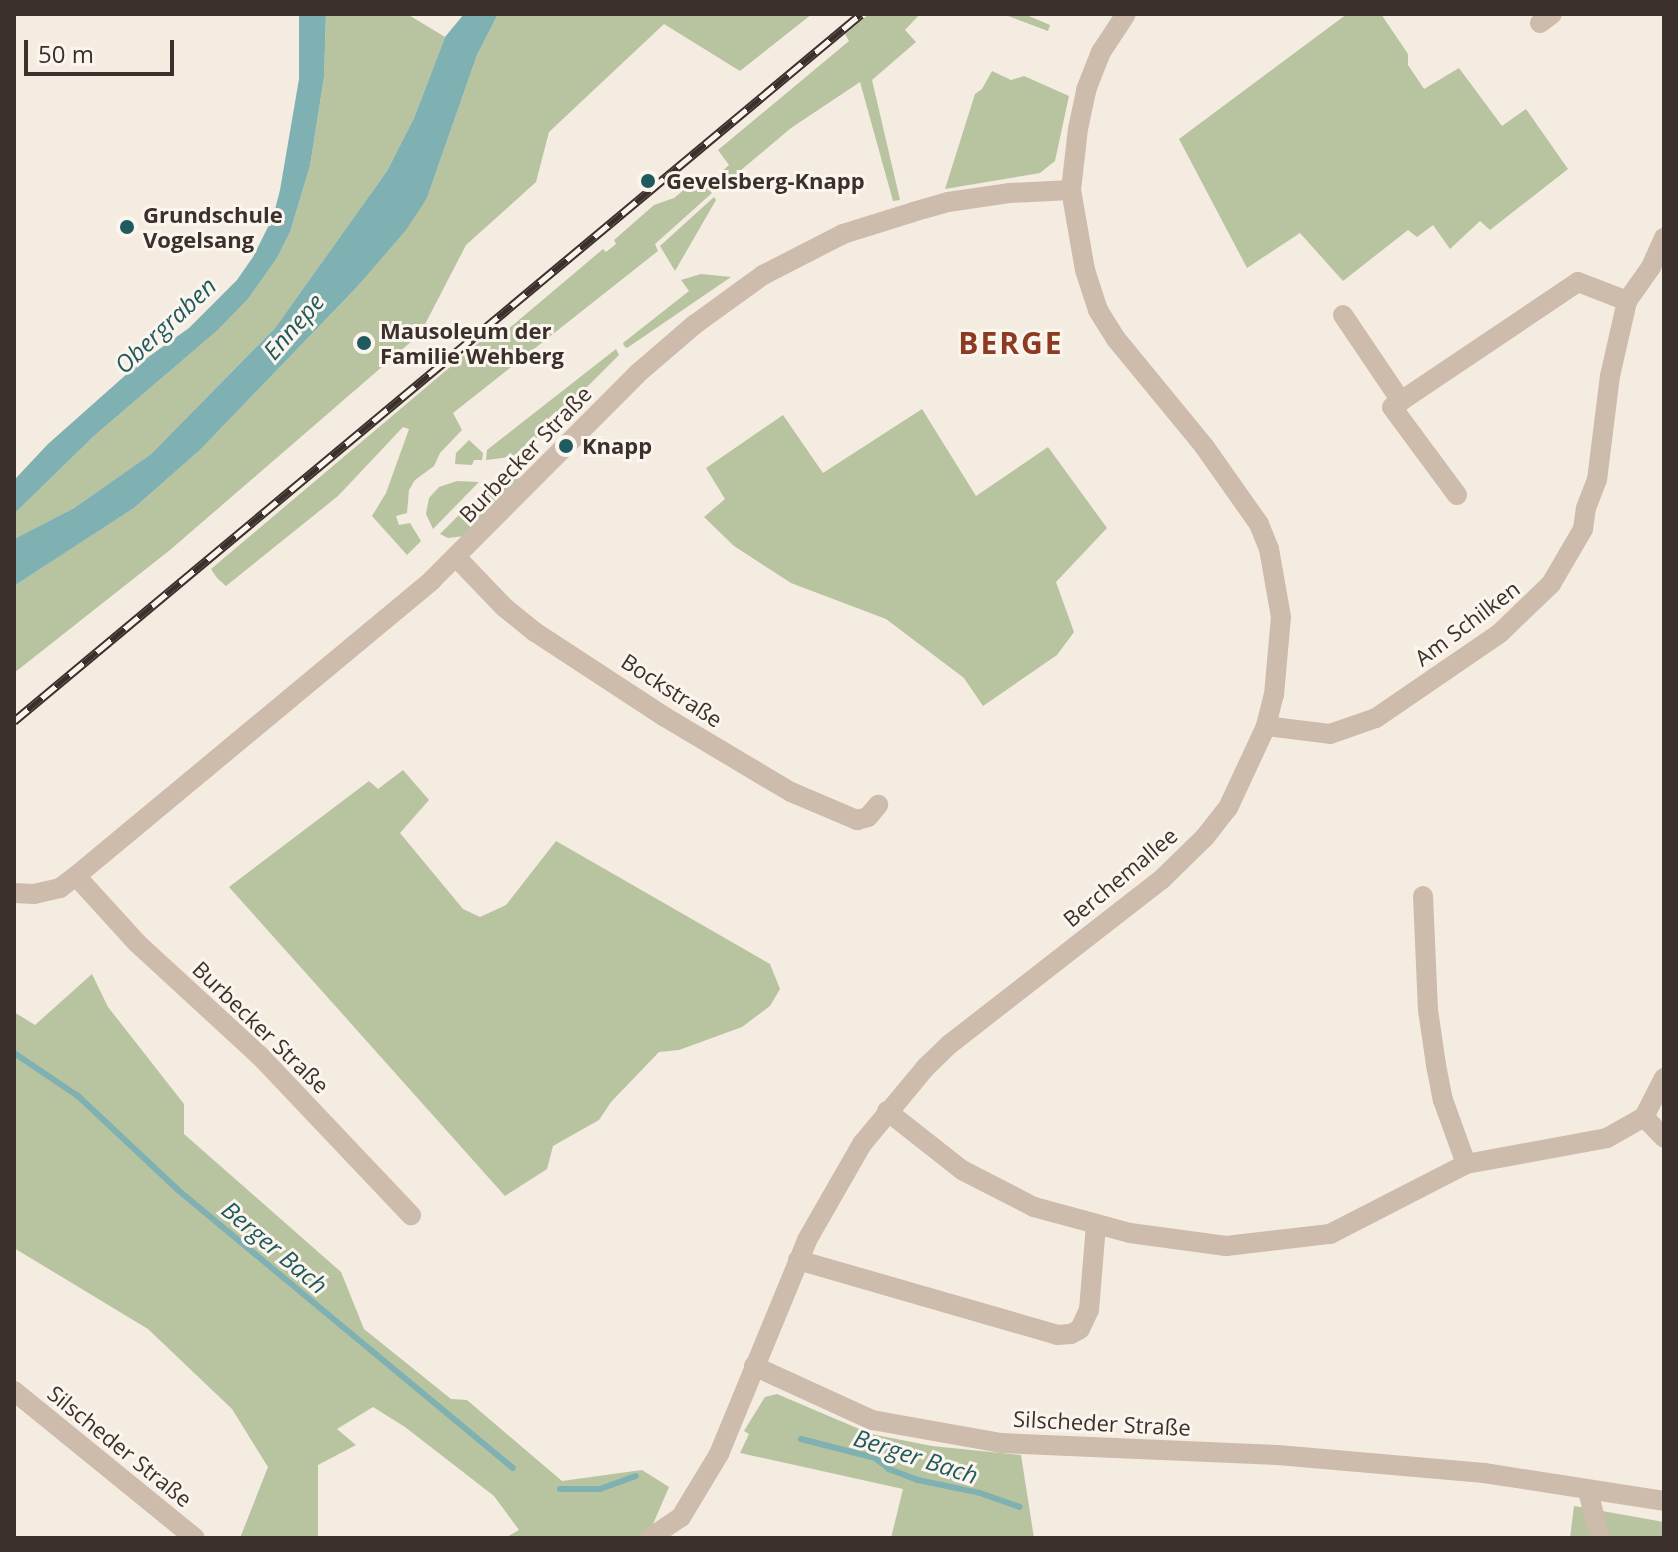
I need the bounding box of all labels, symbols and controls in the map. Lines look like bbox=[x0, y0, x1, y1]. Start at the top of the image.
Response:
scale bar bbox=[28, 24, 178, 74]
text: 50 m bbox=[38, 37, 94, 70]
place label: Gevelsberg-Knapp bbox=[666, 168, 865, 194]
marker: Gevelsberg-Knapp bbox=[637, 170, 659, 192]
place label: Grundschule Vogelsang bbox=[143, 201, 283, 252]
marker: Grundschule Vogelsang bbox=[118, 218, 136, 236]
water label: Obergraben bbox=[108, 271, 222, 379]
water label: Ennepe bbox=[257, 287, 329, 365]
place label: Mausoleum der Familie Wehberg bbox=[380, 317, 564, 368]
district label: BERGE bbox=[958, 325, 1064, 361]
marker: Mausoleum der Familie Wehberg bbox=[355, 334, 373, 352]
street label: Burbecker Straße bbox=[453, 381, 597, 527]
place label: Knapp bbox=[582, 433, 652, 459]
marker: Knapp bbox=[557, 437, 575, 455]
street label: Am Schilken bbox=[1409, 575, 1525, 671]
street label: Bockstraße bbox=[617, 648, 727, 732]
street label: Berchemallee bbox=[1058, 822, 1182, 932]
street label: Burbecker Straße bbox=[188, 955, 334, 1099]
water label: Berger Bach bbox=[216, 1195, 334, 1299]
street label: Silscheder Straße bbox=[43, 1380, 197, 1512]
street label: Silscheder Straße bbox=[1013, 1405, 1191, 1441]
water label: Berger Bach bbox=[850, 1422, 982, 1490]

